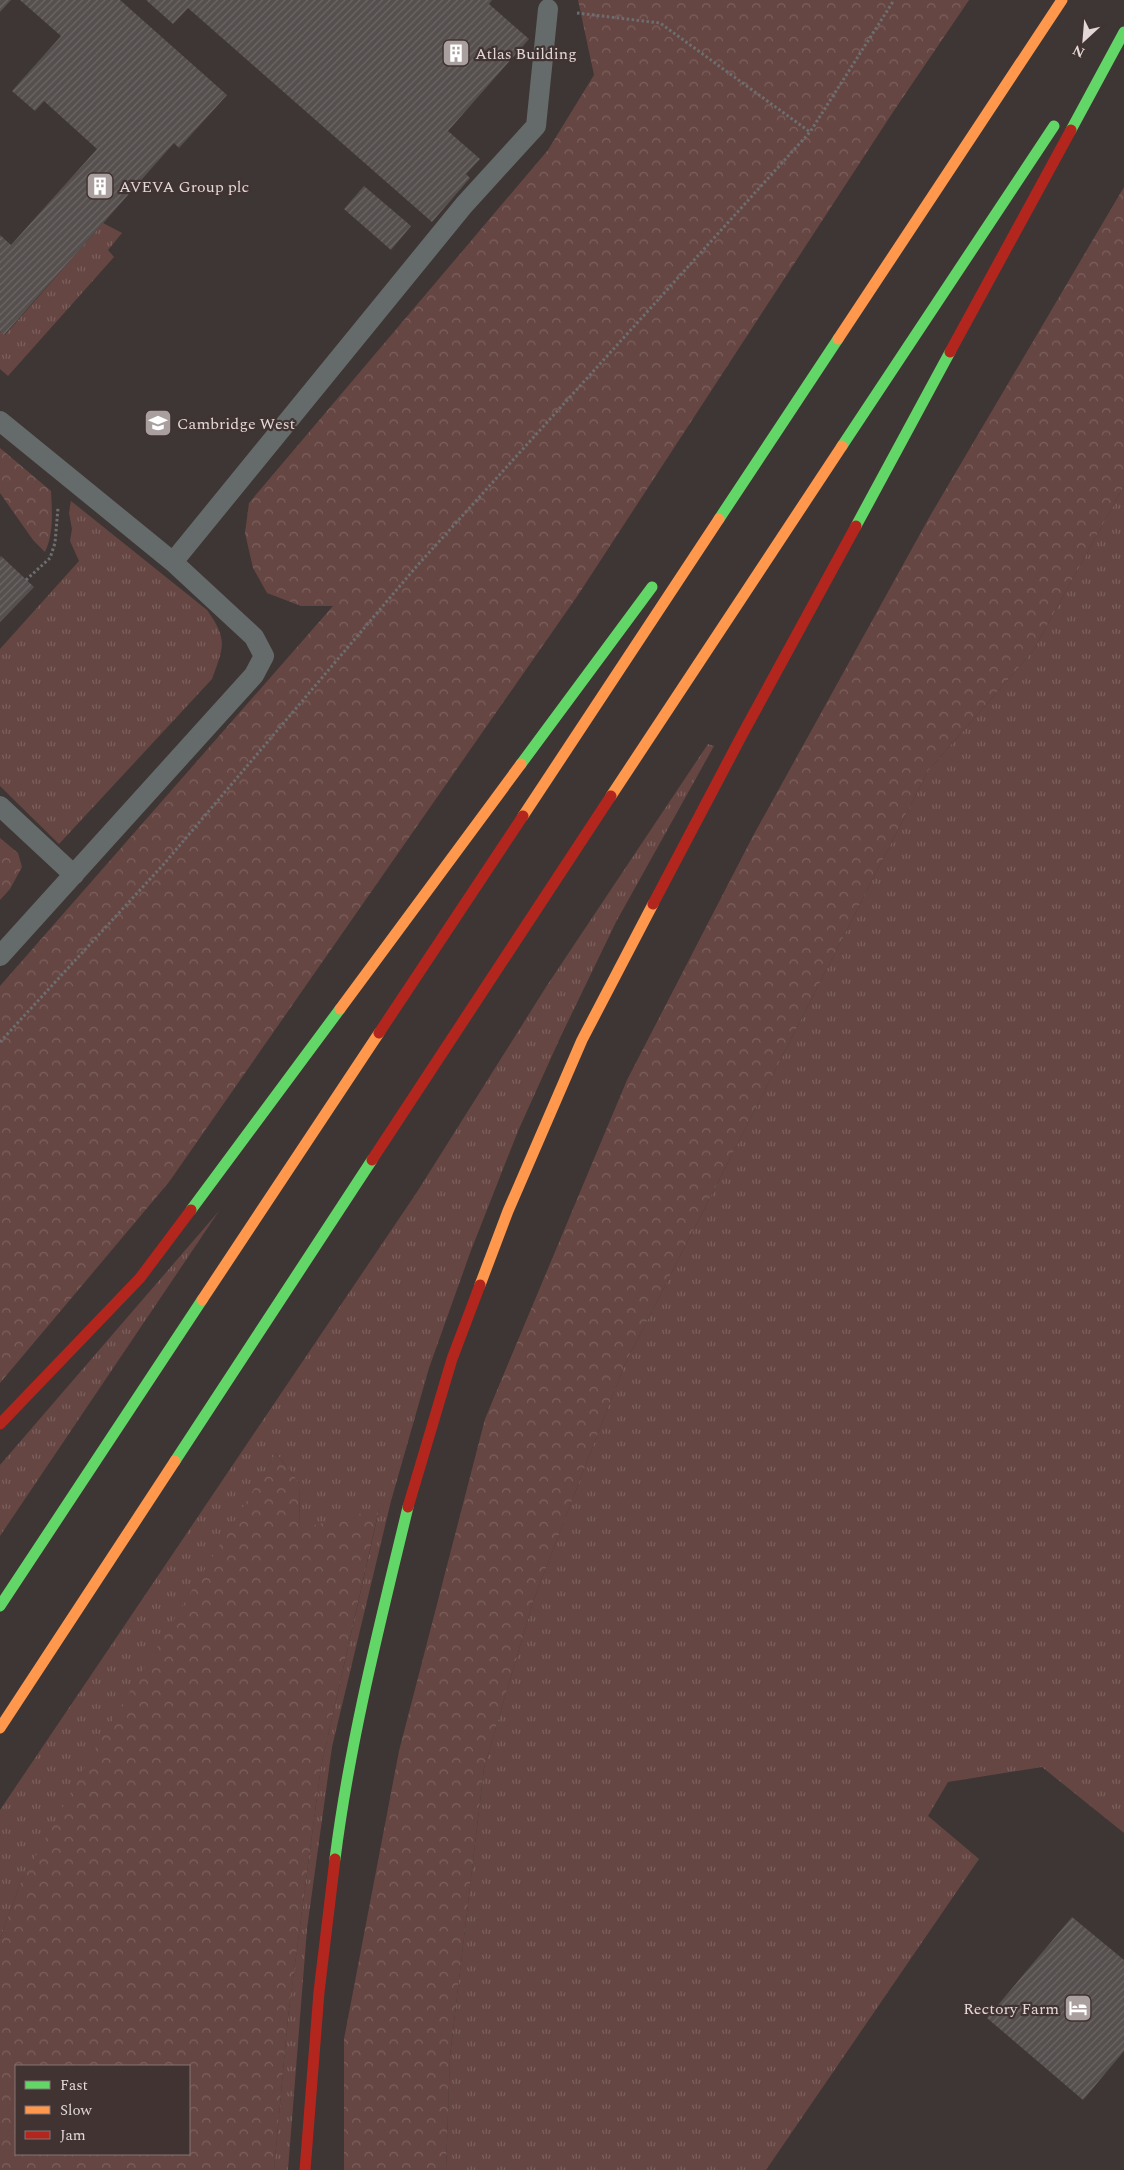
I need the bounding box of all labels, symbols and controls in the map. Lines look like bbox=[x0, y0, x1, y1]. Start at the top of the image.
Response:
north arrow bbox=[1059, 15, 1109, 65]
building icon: Atlas Building bbox=[441, 38, 471, 68]
text: N bbox=[1069, 39, 1088, 63]
place label: Atlas Building bbox=[475, 42, 577, 66]
building icon: AVEVA Group plc bbox=[85, 171, 115, 201]
place label: AVEVA Group plc bbox=[119, 175, 249, 199]
school or university icon: Cambridge West bbox=[143, 408, 173, 438]
place label: Cambridge West bbox=[177, 412, 295, 436]
hotel icon: Rectory Farm bbox=[1063, 1993, 1093, 2023]
place label: Rectory Farm bbox=[963, 1997, 1059, 2021]
legend bbox=[15, 2065, 190, 2155]
text: Fast bbox=[60, 2074, 88, 2097]
text: Slow bbox=[60, 2099, 92, 2122]
text: Jam bbox=[60, 2124, 86, 2147]

